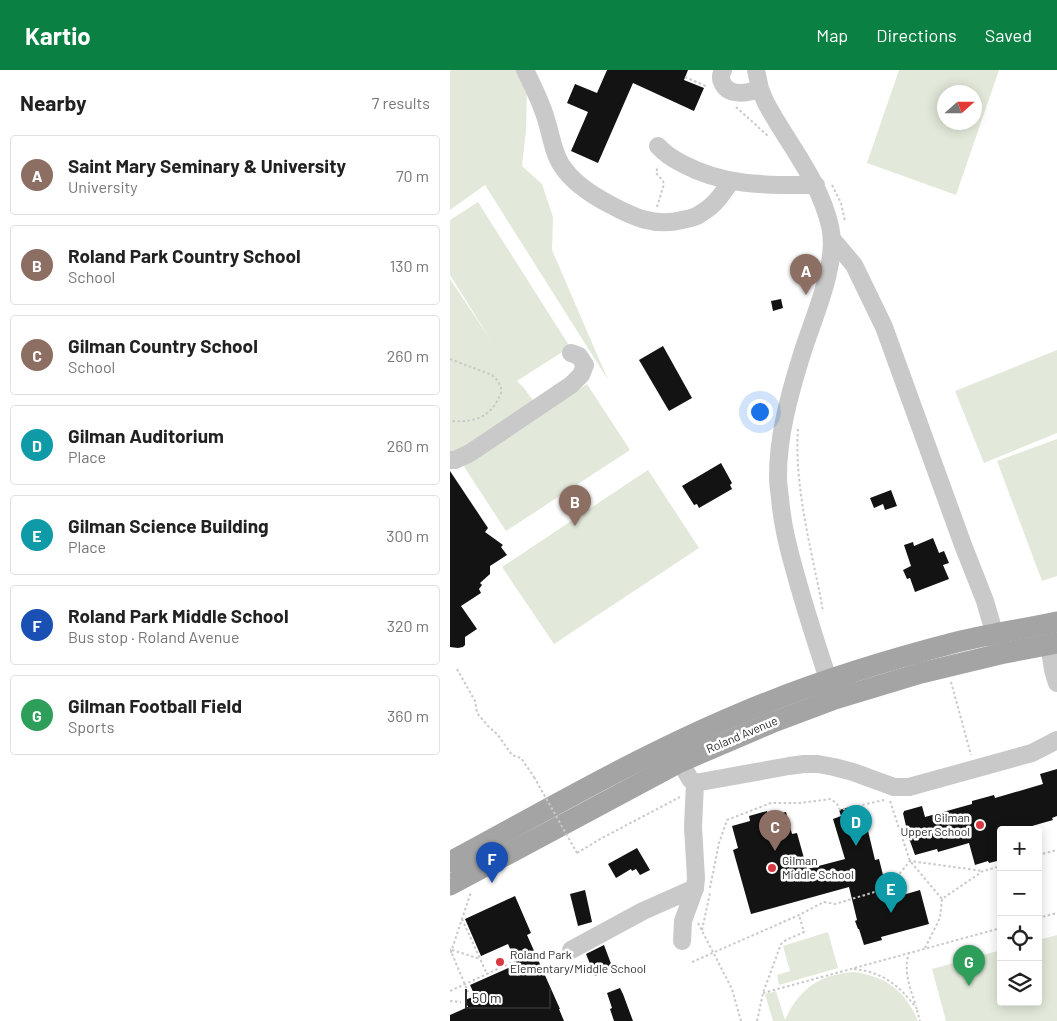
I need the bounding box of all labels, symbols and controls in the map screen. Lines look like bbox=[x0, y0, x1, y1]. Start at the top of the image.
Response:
text: Kartio bbox=[25, 21, 91, 50]
text: Map bbox=[816, 24, 848, 46]
text: Directions bbox=[876, 24, 957, 46]
text: Saved bbox=[985, 24, 1032, 46]
north arrow bbox=[937, 85, 982, 130]
text: Nearby bbox=[20, 90, 86, 115]
text: 7 results bbox=[372, 93, 430, 112]
text: Saint Mary Seminary & University bbox=[68, 154, 346, 177]
text: A bbox=[32, 166, 42, 185]
text: 70 m bbox=[396, 166, 429, 185]
text: University bbox=[68, 177, 138, 196]
text: Roland Park Country School bbox=[68, 244, 301, 267]
pin: A bbox=[790, 254, 822, 295]
text: B bbox=[32, 256, 42, 275]
text: 130 m bbox=[390, 256, 429, 275]
text: School bbox=[68, 267, 115, 286]
text: Gilman Country School bbox=[68, 334, 258, 357]
text: C bbox=[32, 346, 42, 365]
text: 260 m bbox=[387, 346, 429, 365]
text: School bbox=[68, 357, 115, 376]
your location bbox=[747, 399, 773, 425]
text: Gilman Auditorium bbox=[68, 424, 224, 447]
text: D bbox=[32, 436, 42, 455]
text: 260 m bbox=[387, 436, 429, 455]
text: Place bbox=[68, 447, 106, 466]
pin: B bbox=[559, 485, 591, 526]
text: Gilman Science Building bbox=[68, 514, 269, 537]
text: E bbox=[32, 526, 42, 545]
text: 300 m bbox=[386, 526, 429, 545]
text: Place bbox=[68, 537, 106, 556]
text: Roland Park Middle School bbox=[68, 604, 289, 627]
text: F bbox=[33, 616, 41, 635]
text: 320 m bbox=[387, 616, 429, 635]
text: Bus stop · Roland Avenue bbox=[68, 627, 239, 646]
text: Gilman Football Field bbox=[68, 694, 242, 717]
text: G bbox=[32, 706, 42, 725]
text: 360 m bbox=[387, 706, 429, 725]
street label: Roland Avenue bbox=[704, 713, 779, 755]
text: Sports bbox=[68, 717, 114, 736]
pin: D bbox=[840, 805, 872, 846]
pin: C bbox=[759, 810, 791, 851]
place label: Gilman Upper School bbox=[900, 810, 970, 838]
marker: Gilman Upper School bbox=[974, 819, 986, 831]
map controls bbox=[997, 826, 1042, 1006]
button: + bbox=[997, 826, 1042, 871]
pin: F bbox=[476, 842, 508, 883]
place label: Gilman Middle School bbox=[782, 853, 854, 881]
marker: Gilman Middle School bbox=[766, 862, 778, 874]
button: − bbox=[997, 871, 1042, 916]
pin: E bbox=[875, 872, 907, 913]
button: locate bbox=[997, 916, 1042, 961]
pin: G bbox=[953, 945, 985, 986]
place label: Roland Park Elementary/Middle School bbox=[510, 947, 646, 975]
marker: Roland Park Elementary/Middle School bbox=[494, 956, 506, 968]
button: layers bbox=[997, 961, 1042, 1006]
scale bar bbox=[465, 986, 551, 1009]
text: 50 m bbox=[472, 989, 501, 1006]

